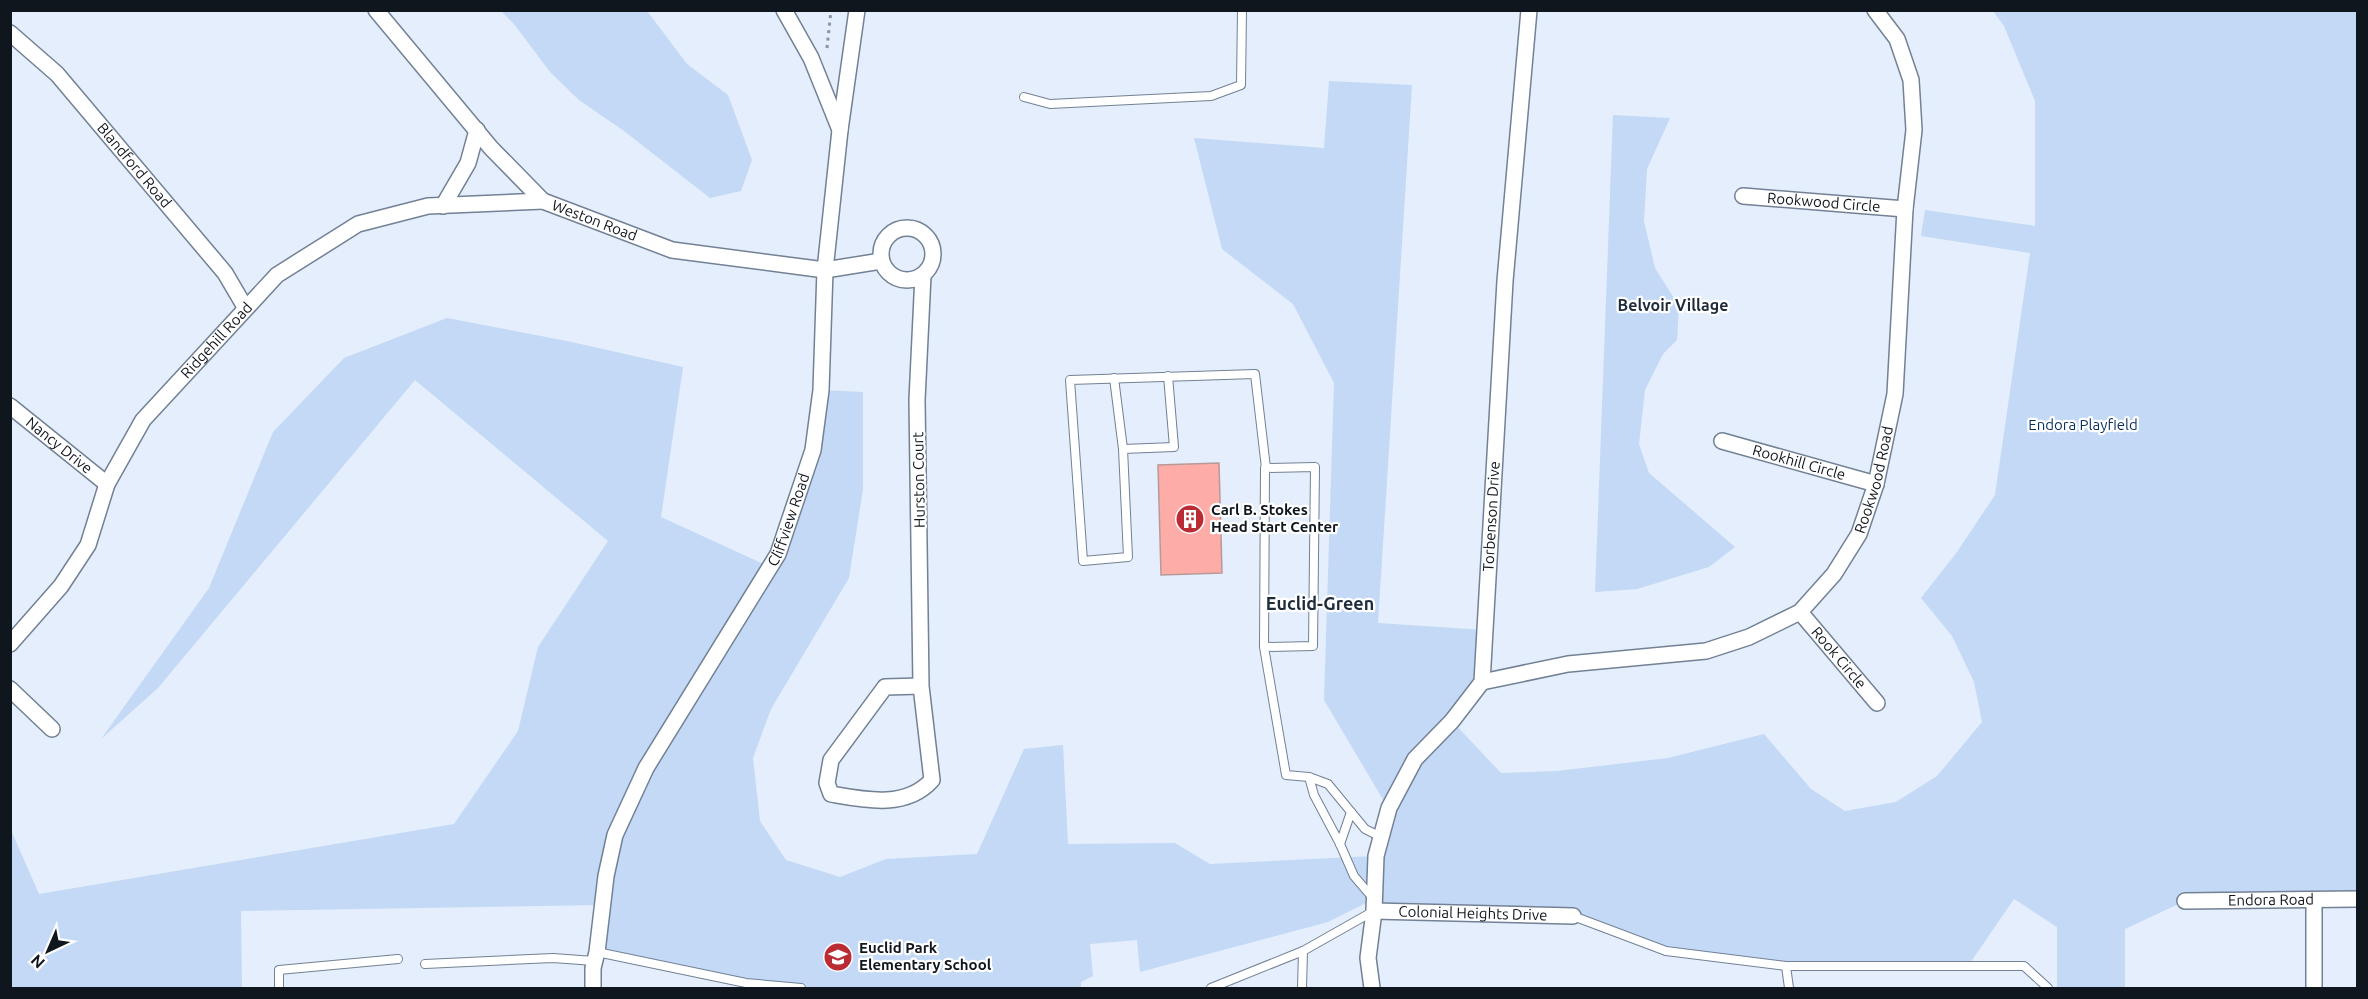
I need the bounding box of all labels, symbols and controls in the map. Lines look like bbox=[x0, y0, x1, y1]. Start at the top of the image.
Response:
street label: Blandford Road bbox=[94, 119, 175, 211]
street label: Rookwood Circle bbox=[1766, 189, 1881, 215]
street label: Weston Road bbox=[550, 196, 640, 244]
district label: Belvoir Village bbox=[1618, 296, 1728, 314]
street label: Ridgehill Road bbox=[177, 299, 255, 381]
street label: Nancy Drive bbox=[23, 413, 96, 477]
park label: Endora Playfield bbox=[2028, 416, 2138, 433]
street label: Rookwood Road bbox=[1851, 425, 1896, 536]
street label: Hurston Court bbox=[909, 432, 928, 528]
street label: Rookhill Circle bbox=[1751, 441, 1848, 483]
street label: Torbenson Drive bbox=[1479, 461, 1503, 572]
street label: Cliffview Road bbox=[764, 471, 813, 569]
place label: Carl B. Stokes Head Start Center bbox=[1211, 501, 1339, 535]
building icon: Carl B. Stokes Head Start Center bbox=[1174, 503, 1206, 535]
district label: Euclid-Green bbox=[1266, 593, 1374, 613]
street label: Rook Circle bbox=[1808, 623, 1870, 692]
street label: Endora Road bbox=[2228, 891, 2314, 909]
street label: Colonial Heights Drive bbox=[1398, 903, 1548, 923]
north arrow bbox=[18, 921, 78, 981]
place label: Euclid Park Elementary School bbox=[859, 939, 992, 973]
school or university icon: Euclid Park Elementary School bbox=[822, 941, 854, 973]
text: N bbox=[27, 951, 48, 972]

